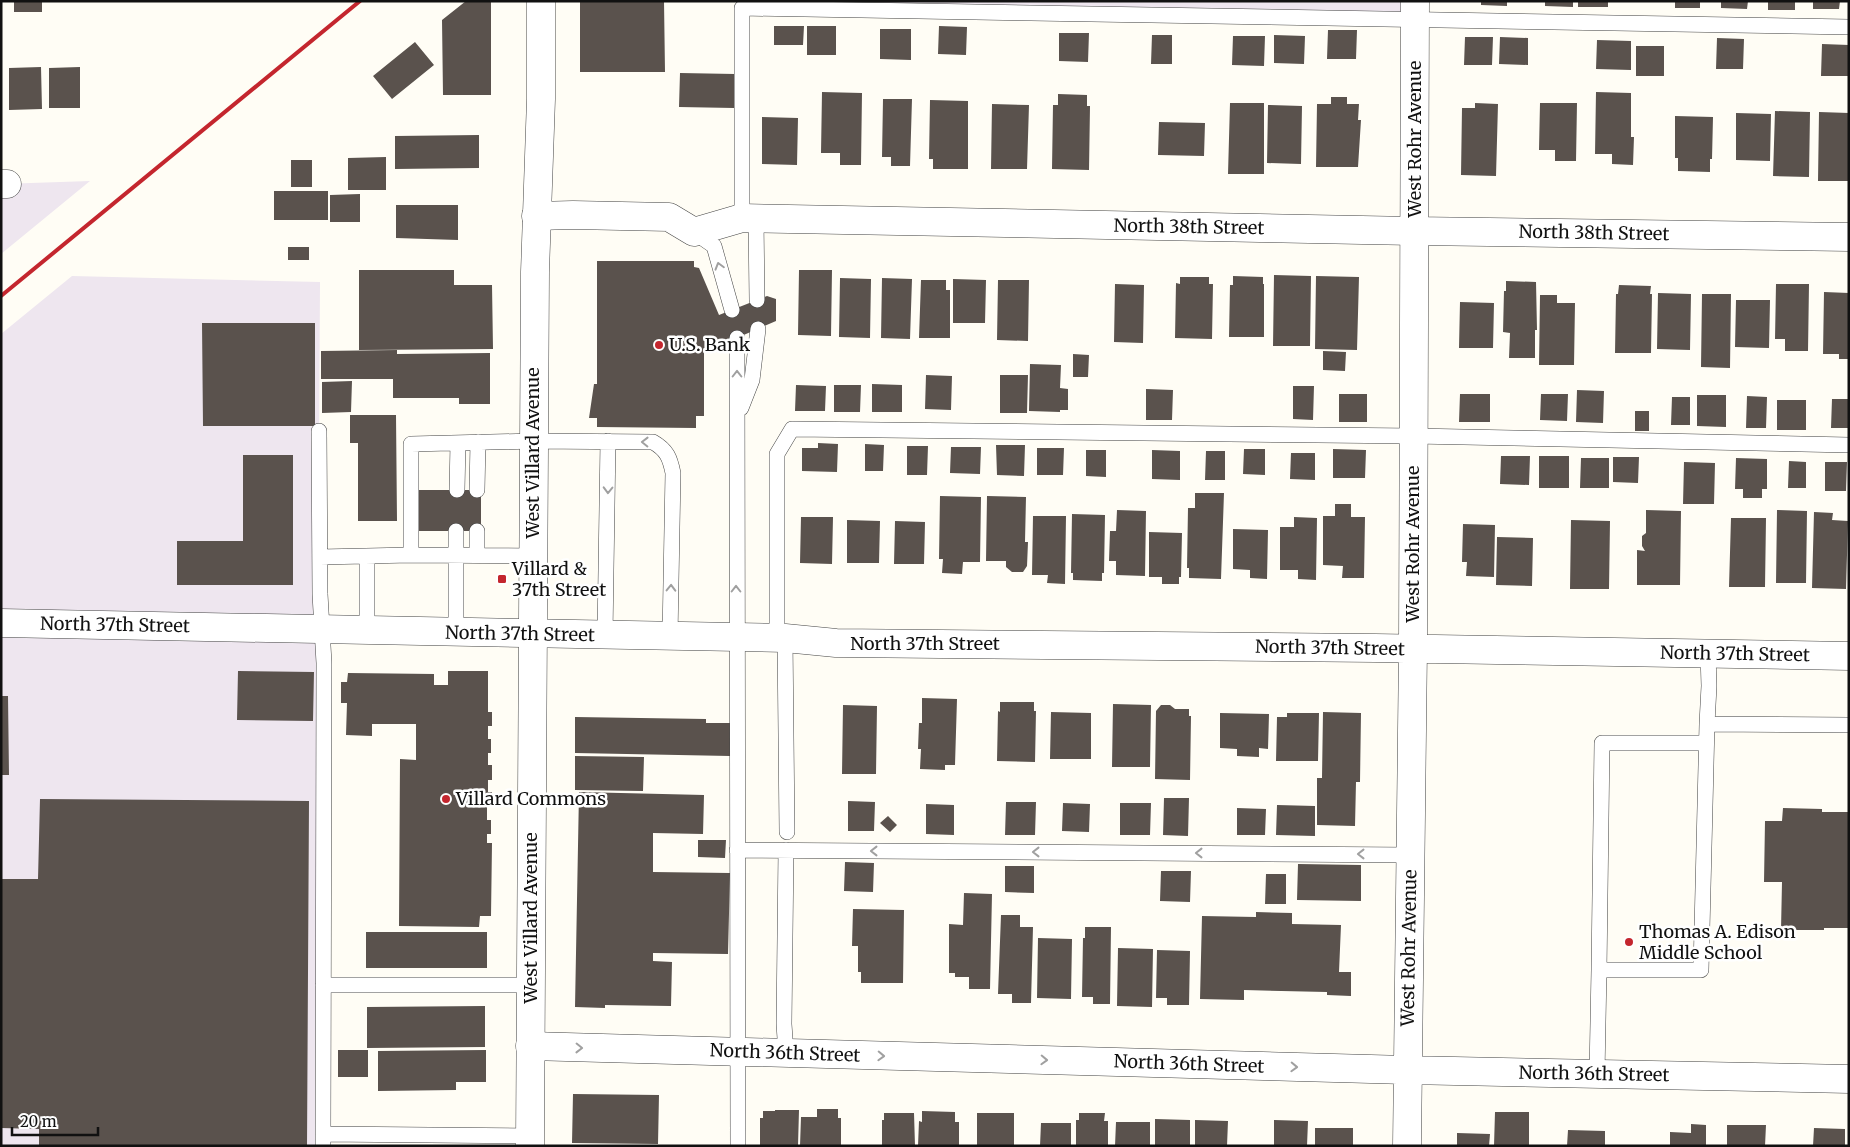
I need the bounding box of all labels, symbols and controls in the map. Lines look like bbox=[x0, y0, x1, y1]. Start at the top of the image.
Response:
street label: West Rohr Avenue bbox=[1403, 61, 1426, 218]
street label: North 38th Street bbox=[1113, 214, 1265, 239]
street label: North 38th Street bbox=[1518, 220, 1670, 245]
one-way arrow bbox=[715, 263, 725, 271]
place label: U.S. Bank bbox=[669, 333, 751, 356]
marker: U.S. Bank bbox=[653, 339, 665, 351]
street label: West Villard Avenue bbox=[521, 367, 544, 540]
one-way arrow bbox=[732, 370, 742, 378]
one-way arrow bbox=[641, 436, 649, 447]
street label: West Rohr Avenue bbox=[1401, 466, 1424, 623]
one-way arrow bbox=[602, 486, 613, 494]
place label: Villard & 37th Street bbox=[511, 557, 606, 601]
marker: Villard & 37th Street bbox=[496, 573, 508, 585]
one-way arrow bbox=[666, 584, 676, 592]
one-way arrow bbox=[731, 585, 741, 592]
street label: North 37th Street bbox=[40, 612, 190, 637]
street label: North 37th Street bbox=[445, 621, 595, 646]
street label: North 37th Street bbox=[850, 632, 1000, 655]
street label: North 37th Street bbox=[1255, 635, 1405, 660]
street label: North 37th Street bbox=[1660, 641, 1810, 666]
place label: Villard Commons bbox=[455, 787, 606, 810]
marker: Villard Commons bbox=[440, 793, 452, 805]
street label: West Villard Avenue bbox=[519, 832, 542, 1005]
one-way arrow bbox=[870, 846, 878, 856]
one-way arrow bbox=[1032, 847, 1040, 857]
one-way arrow bbox=[1195, 848, 1202, 858]
one-way arrow bbox=[1357, 849, 1365, 859]
street label: West Rohr Avenue bbox=[1396, 869, 1421, 1028]
place label: Thomas A. Edison Middle School bbox=[1639, 920, 1796, 964]
marker: Thomas A. Edison Middle School bbox=[1623, 936, 1635, 948]
street label: North 36th Street bbox=[709, 1038, 861, 1067]
one-way arrow bbox=[575, 1042, 583, 1053]
street label: North 36th Street bbox=[1113, 1049, 1265, 1078]
one-way arrow bbox=[878, 1050, 886, 1061]
one-way arrow bbox=[1040, 1055, 1048, 1065]
one-way arrow bbox=[1290, 1061, 1298, 1072]
street label: North 36th Street bbox=[1518, 1061, 1670, 1086]
scale bar bbox=[12, 1104, 99, 1136]
text: 20 m bbox=[20, 1112, 57, 1131]

